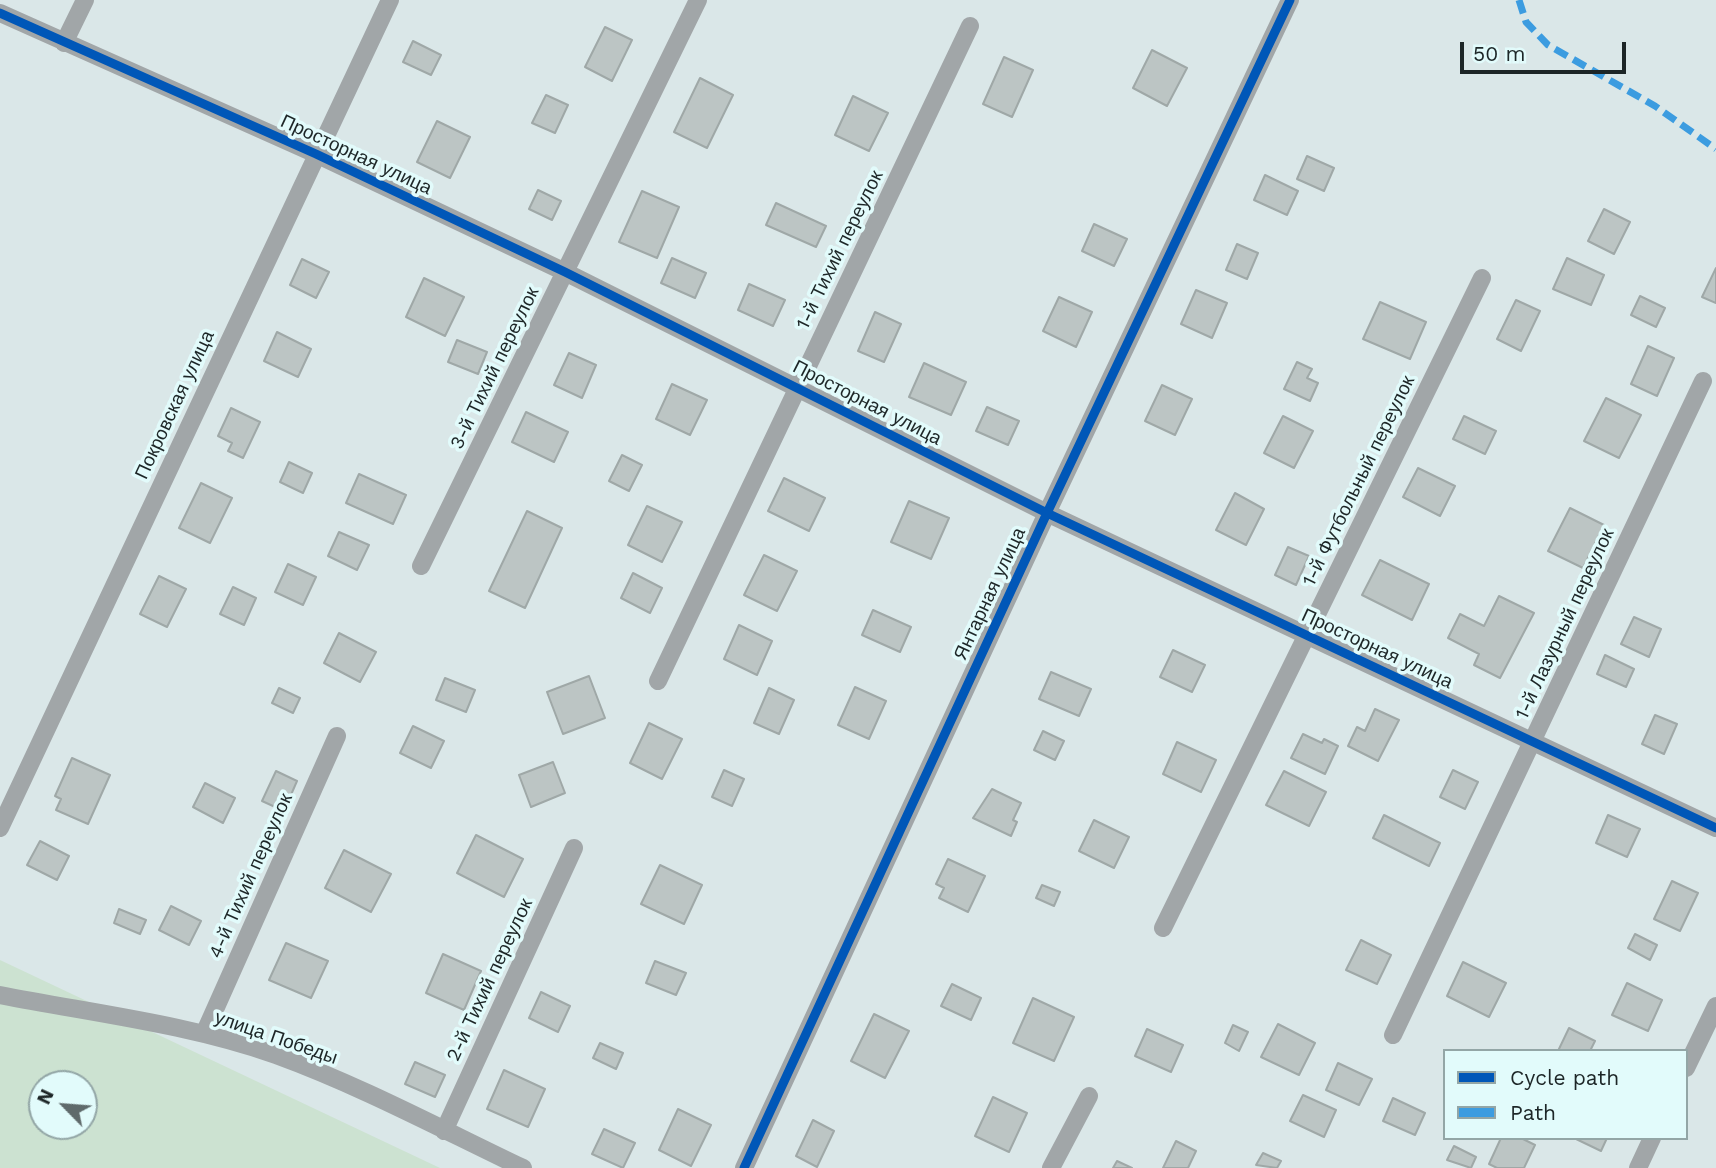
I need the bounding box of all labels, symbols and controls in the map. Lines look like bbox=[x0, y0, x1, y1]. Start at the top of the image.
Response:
scale bar bbox=[1464, 28, 1630, 72]
text: 50 m bbox=[1473, 41, 1525, 66]
street label: Просторная улица bbox=[277, 110, 435, 200]
street label: 1-й Тихий переулок bbox=[792, 167, 888, 333]
street label: 3-й Тихий переулок bbox=[446, 283, 544, 453]
street label: Покровская улица bbox=[131, 327, 219, 483]
street label: Просторная улица bbox=[789, 356, 945, 450]
street label: 1-й Футбольный переулок bbox=[1298, 372, 1420, 590]
street label: Янтарная улица bbox=[949, 524, 1031, 664]
street label: 1-й Лазурный переулок bbox=[1511, 525, 1619, 723]
street label: Просторная улица bbox=[1298, 604, 1456, 694]
street label: 4-й Тихий переулок bbox=[204, 790, 298, 962]
street label: 2-й Тихий переулок bbox=[442, 895, 538, 1065]
street label: улица Победы bbox=[212, 1006, 340, 1070]
legend bbox=[1443, 1049, 1688, 1140]
text: Cycle path bbox=[1510, 1065, 1619, 1090]
north arrow bbox=[28, 1070, 98, 1140]
text: N bbox=[32, 1086, 59, 1108]
text: Path bbox=[1510, 1100, 1556, 1125]

